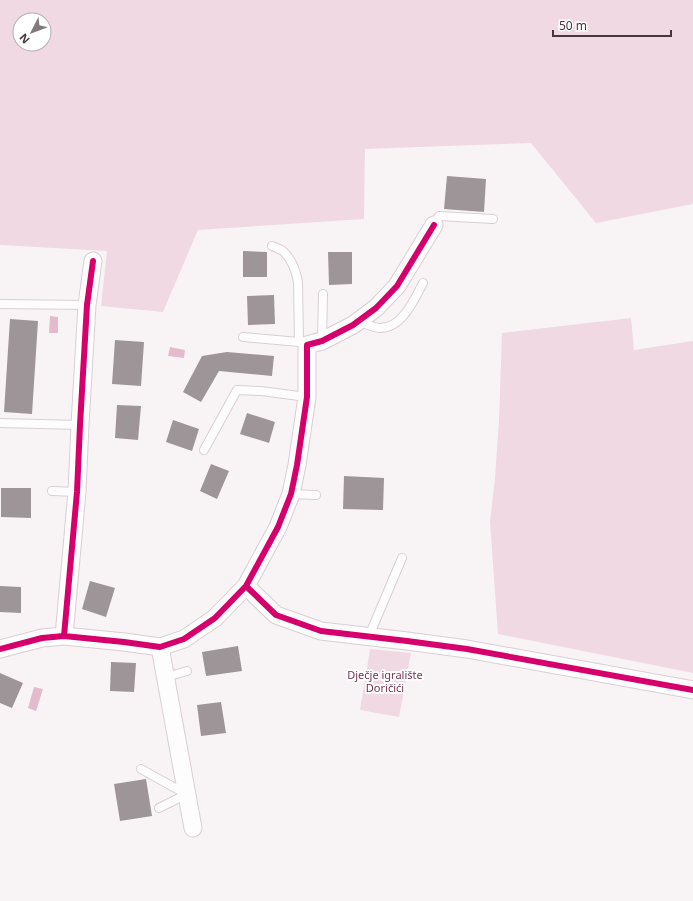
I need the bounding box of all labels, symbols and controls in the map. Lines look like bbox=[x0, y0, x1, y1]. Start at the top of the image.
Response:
north arrow bbox=[12, 12, 52, 52]
scale bar bbox=[553, 12, 671, 38]
text: 50 m bbox=[559, 17, 587, 34]
text: N bbox=[16, 31, 33, 47]
park label: Dječje igralište Doričići bbox=[347, 667, 423, 695]

